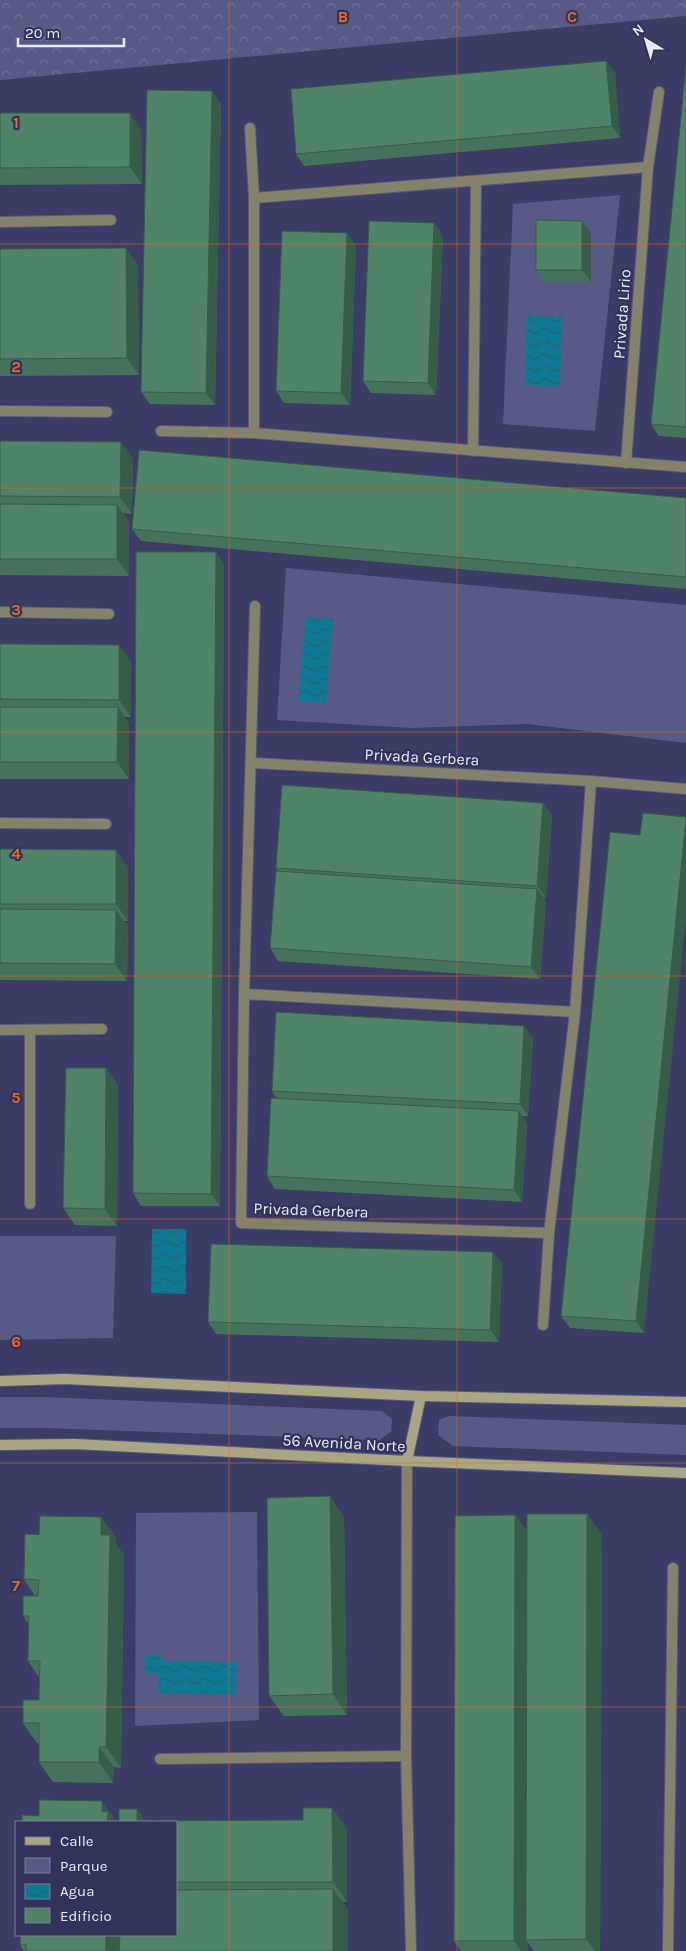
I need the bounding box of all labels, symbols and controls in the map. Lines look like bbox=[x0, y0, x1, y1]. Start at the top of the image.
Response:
text: B bbox=[338, 7, 348, 26]
text: C bbox=[567, 7, 577, 26]
scale bar bbox=[18, 15, 124, 47]
north arrow bbox=[621, 15, 671, 65]
text: N bbox=[629, 20, 647, 40]
text: 20 m bbox=[25, 24, 60, 42]
text: 1 bbox=[13, 113, 19, 132]
street label: Privada Lirio bbox=[609, 269, 635, 359]
text: 2 bbox=[11, 357, 21, 376]
text: 3 bbox=[11, 600, 21, 619]
street label: Privada Gerbera bbox=[364, 745, 480, 769]
text: 4 bbox=[11, 844, 21, 863]
text: 5 bbox=[11, 1088, 21, 1107]
street label: Privada Gerbera bbox=[253, 1199, 369, 1221]
text: 6 bbox=[11, 1332, 21, 1351]
street label: 56 Avenida Norte bbox=[282, 1430, 406, 1456]
text: 7 bbox=[12, 1576, 20, 1595]
legend bbox=[15, 1821, 178, 1936]
text: Calle bbox=[60, 1832, 94, 1850]
text: Parque bbox=[60, 1857, 108, 1875]
text: Agua bbox=[60, 1882, 94, 1900]
text: Edificio bbox=[60, 1907, 112, 1925]

